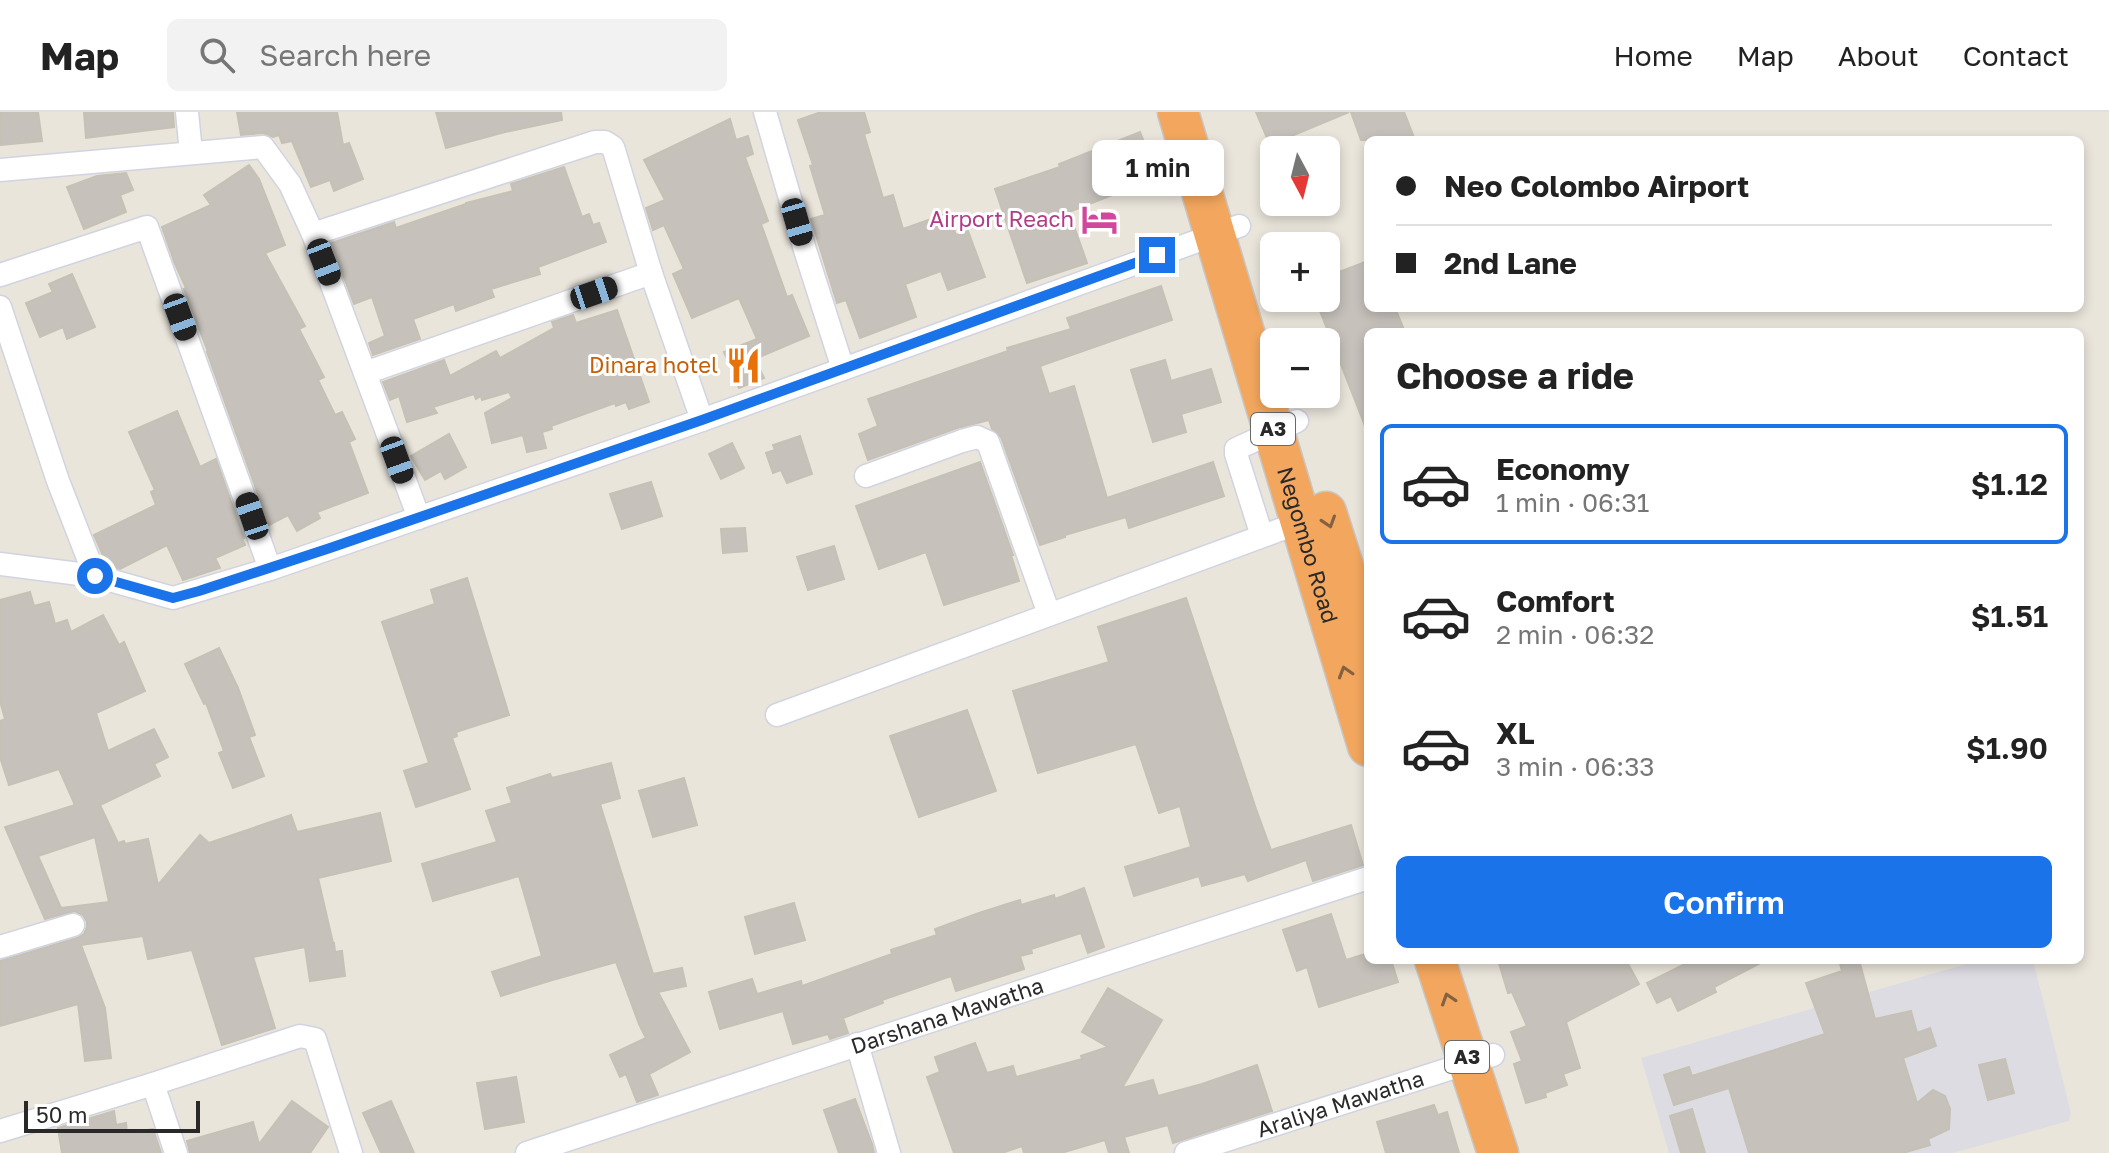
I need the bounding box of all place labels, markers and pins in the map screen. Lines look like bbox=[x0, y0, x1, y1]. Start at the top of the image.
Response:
hotel icon: Airport Reach bbox=[1081, 200, 1119, 238]
place label: Airport Reach bbox=[929, 205, 1074, 232]
restaurant icon: Dinara hotel bbox=[725, 346, 763, 384]
place label: Dinara hotel bbox=[589, 351, 718, 378]

